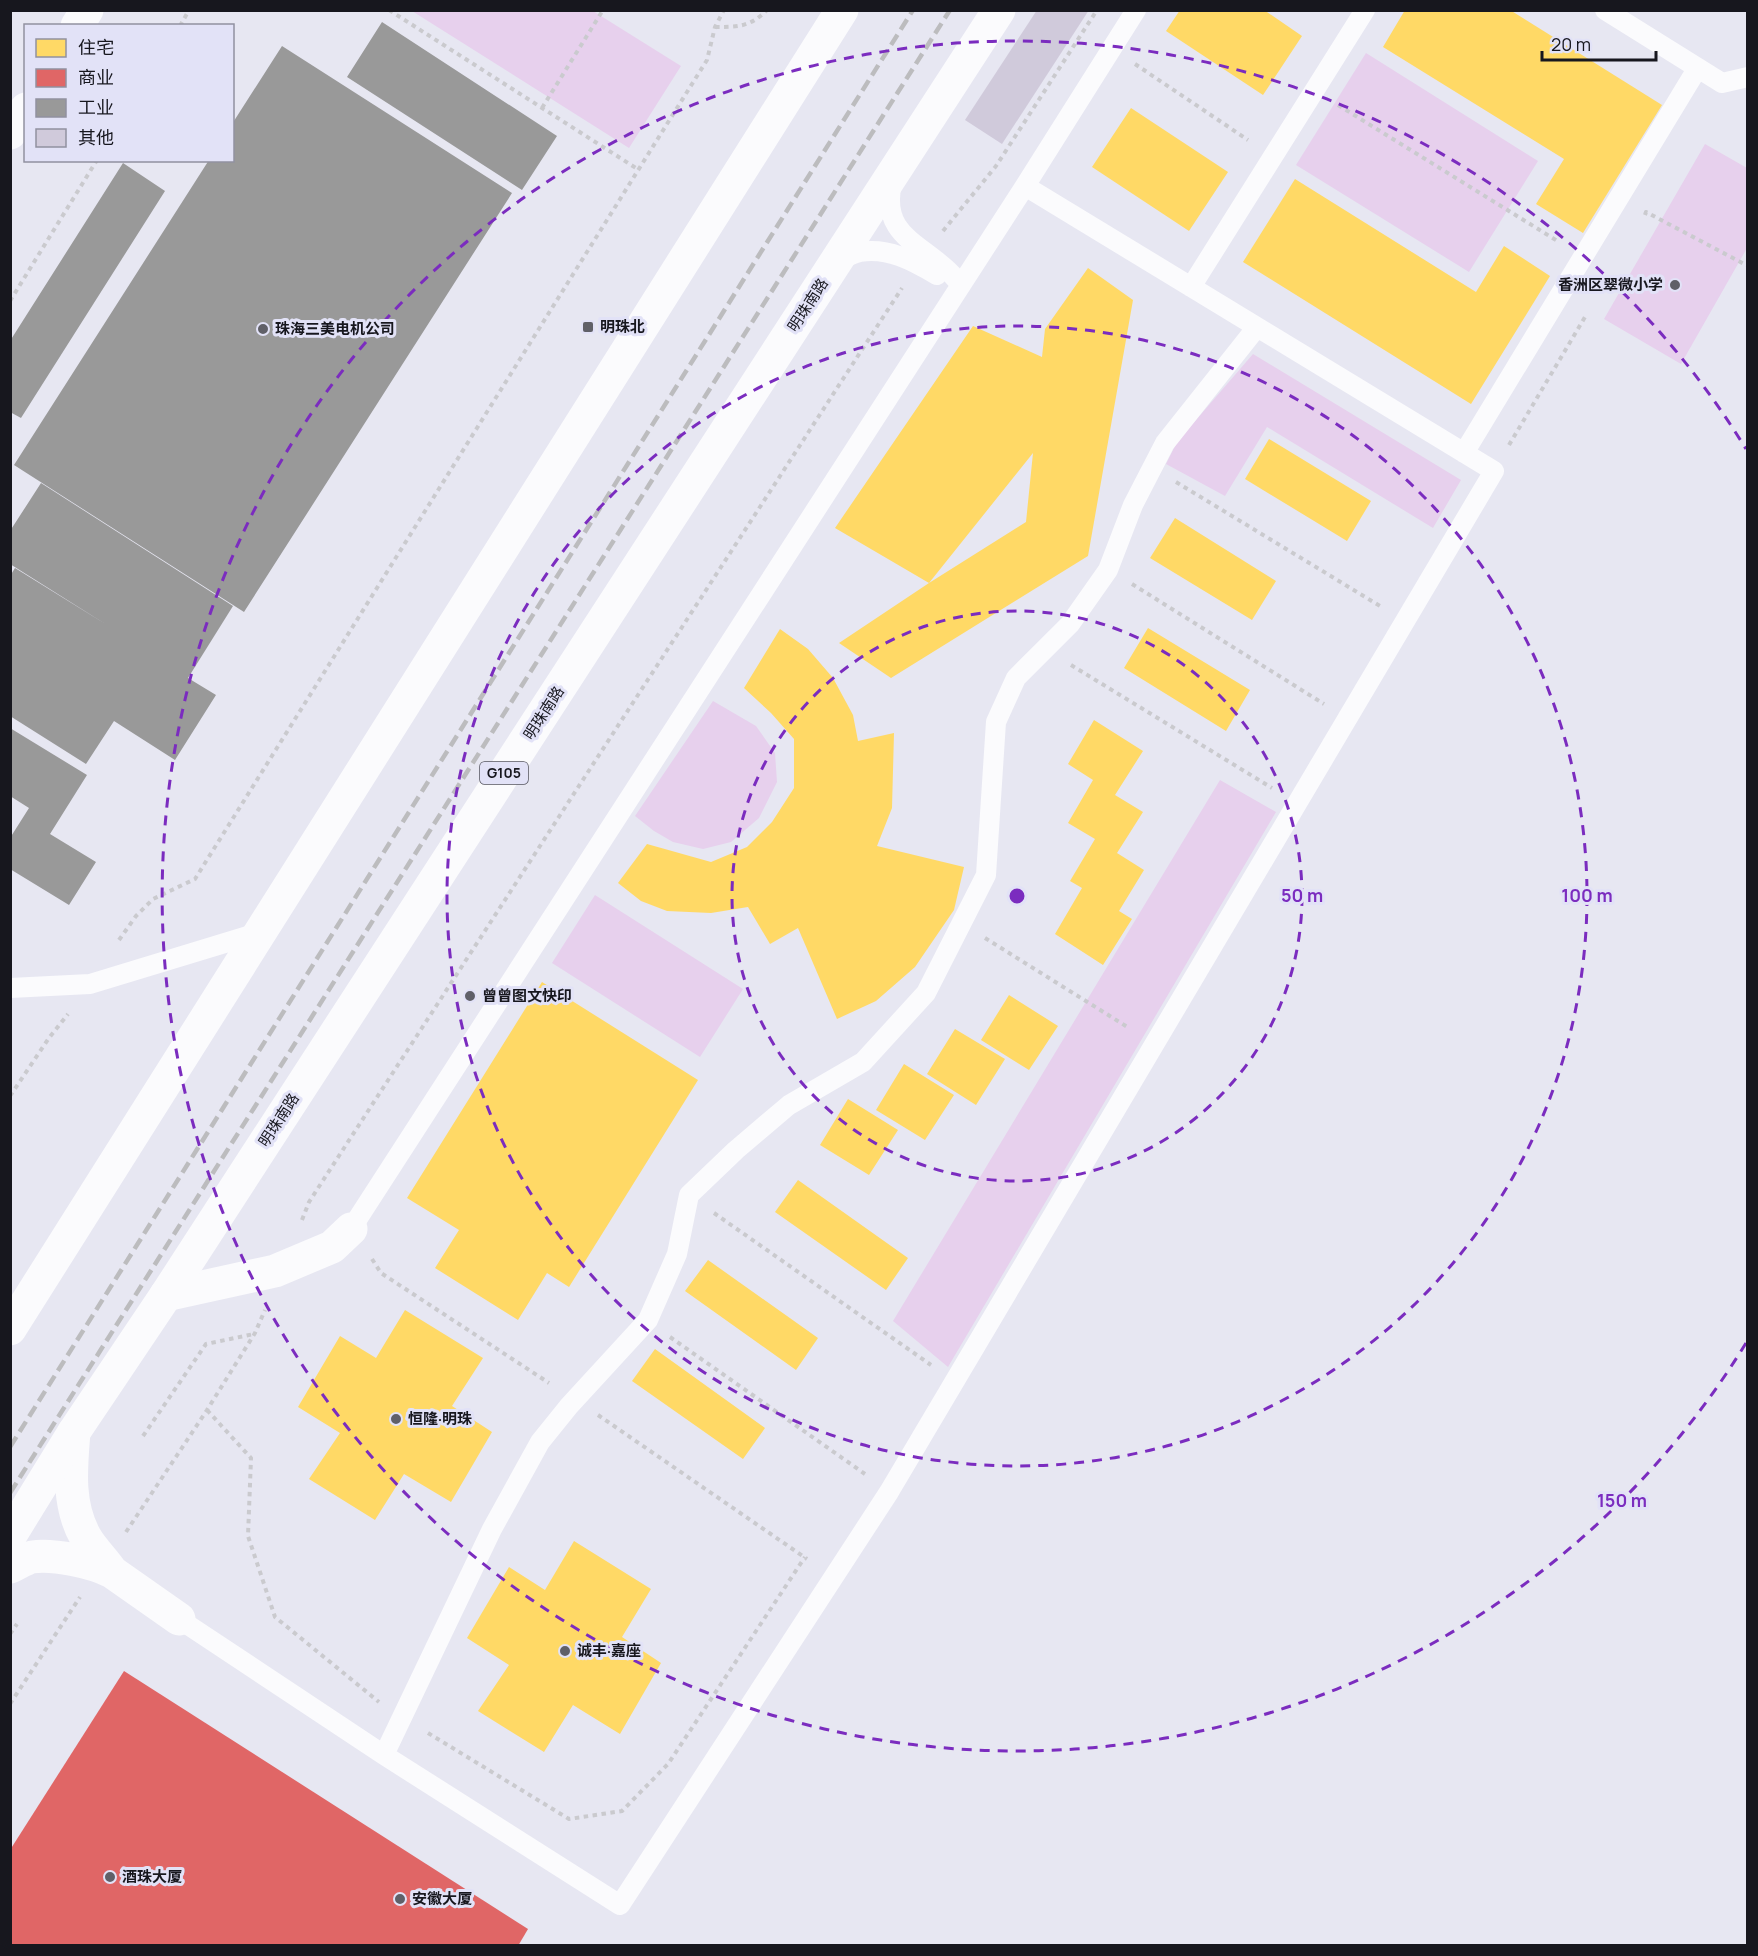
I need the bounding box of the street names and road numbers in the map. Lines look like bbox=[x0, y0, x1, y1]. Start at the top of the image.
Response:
street label: 明珠南路 bbox=[782, 274, 833, 336]
street label: 明珠南路 bbox=[518, 682, 569, 744]
road number: G105 bbox=[480, 762, 528, 784]
street label: 明珠南路 bbox=[253, 1089, 304, 1151]

